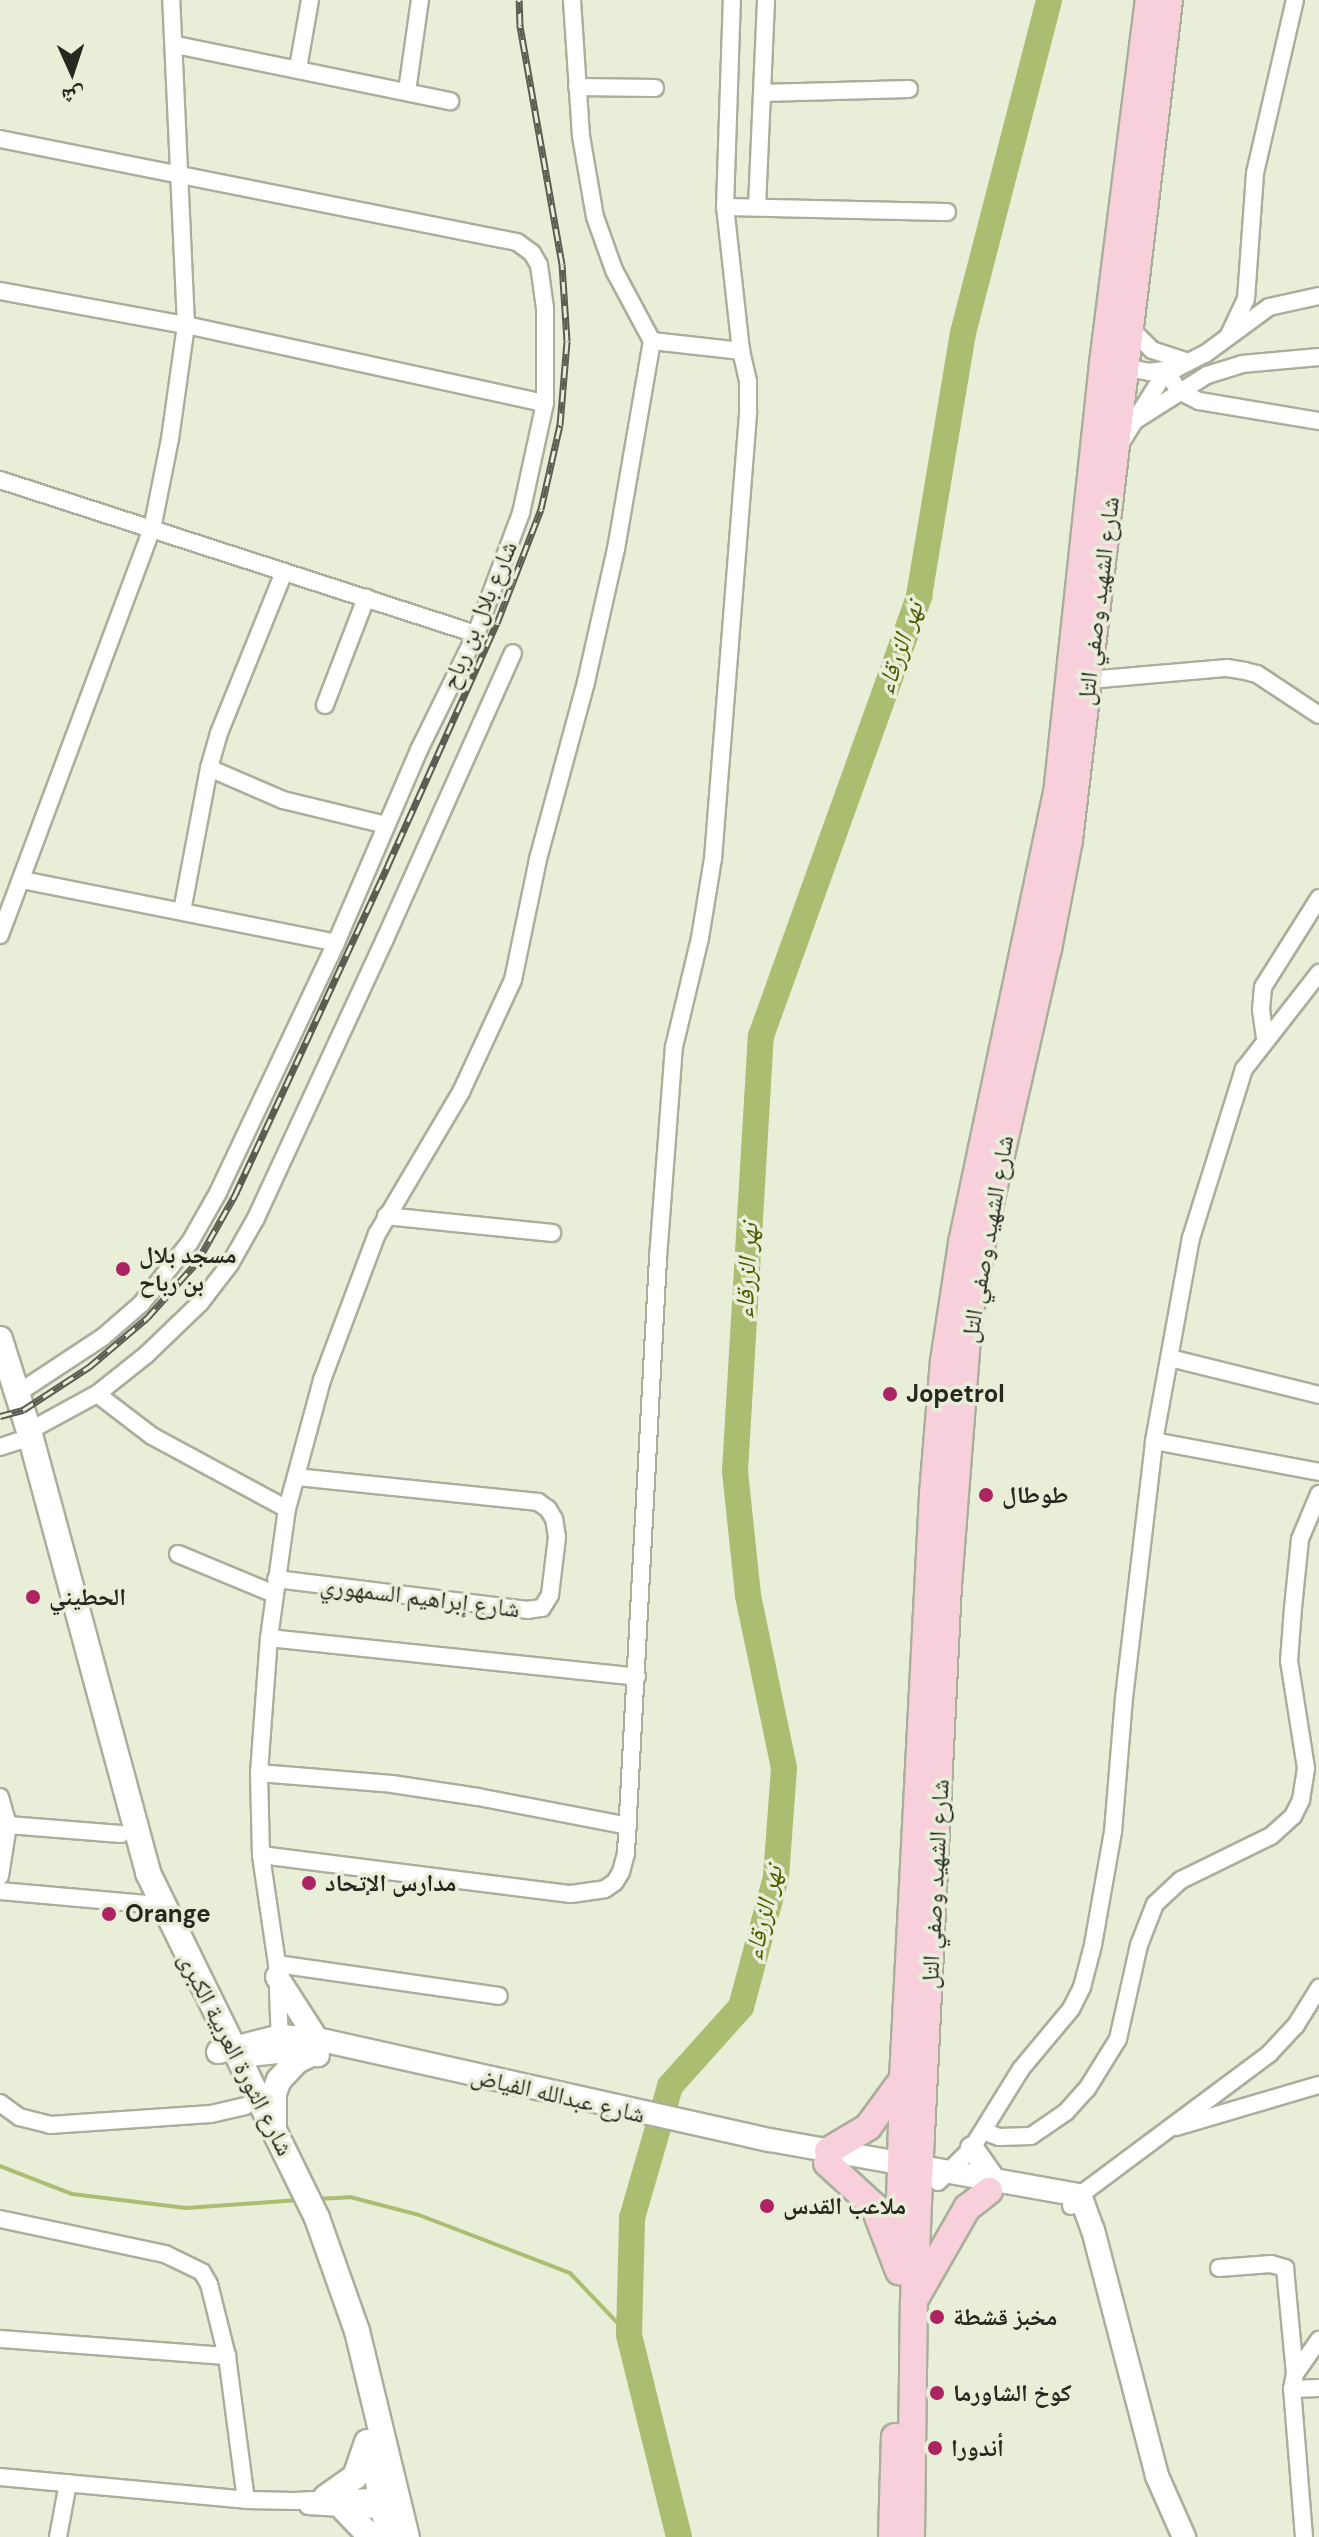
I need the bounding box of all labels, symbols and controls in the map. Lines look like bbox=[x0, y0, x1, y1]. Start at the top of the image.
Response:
north arrow bbox=[32, 32, 112, 112]
text: ش bbox=[61, 81, 86, 112]
street label: شارع الشهيد وصفي التل bbox=[1071, 495, 1125, 707]
street label: شارع بلال بن رباح bbox=[435, 537, 523, 693]
water label: نهر الزرقاء bbox=[870, 598, 930, 698]
street label: شارع الشهيد وصفي التل bbox=[955, 1133, 1019, 1345]
water label: نهر الزرقاء bbox=[729, 1222, 765, 1320]
place label: مسجد بلال بن رباح bbox=[139, 1241, 237, 1297]
marker: مسجد بلال بن رباح bbox=[114, 1260, 132, 1278]
place label: Jopetrol bbox=[906, 1380, 1005, 1408]
marker: Jopetrol bbox=[881, 1385, 899, 1403]
place label: طوطال bbox=[1002, 1481, 1069, 1509]
marker: طوطال bbox=[977, 1486, 995, 1504]
street label: شارع إبراهيم السمهوري bbox=[319, 1570, 521, 1624]
place label: الحطيني bbox=[49, 1583, 126, 1611]
marker: الحطيني bbox=[24, 1588, 42, 1606]
street label: شارع الشهيد وصفي التل bbox=[915, 1778, 955, 1990]
water label: نهر الزرقاء bbox=[738, 1863, 790, 1963]
place label: مدارس الإتحاد bbox=[325, 1869, 456, 1897]
marker: مدارس الإتحاد bbox=[300, 1874, 318, 1892]
place label: Orange bbox=[125, 1900, 211, 1928]
marker: Orange bbox=[100, 1905, 118, 1923]
street label: شارع الثورة العربية الكبرى bbox=[172, 1948, 300, 2160]
street label: شارع عبدالله الفياض bbox=[468, 2061, 648, 2129]
place label: ملاعب القدس bbox=[783, 2192, 906, 2220]
marker: ملاعب القدس bbox=[758, 2197, 776, 2215]
place label: مخبز قشطة bbox=[953, 2303, 1057, 2331]
marker: مخبز قشطة bbox=[928, 2308, 946, 2326]
place label: كوخ الشاورما bbox=[953, 2379, 1072, 2407]
marker: كوخ الشاورما bbox=[928, 2384, 946, 2402]
place label: أندورا bbox=[951, 2434, 1004, 2462]
marker: أندورا bbox=[926, 2439, 944, 2457]

